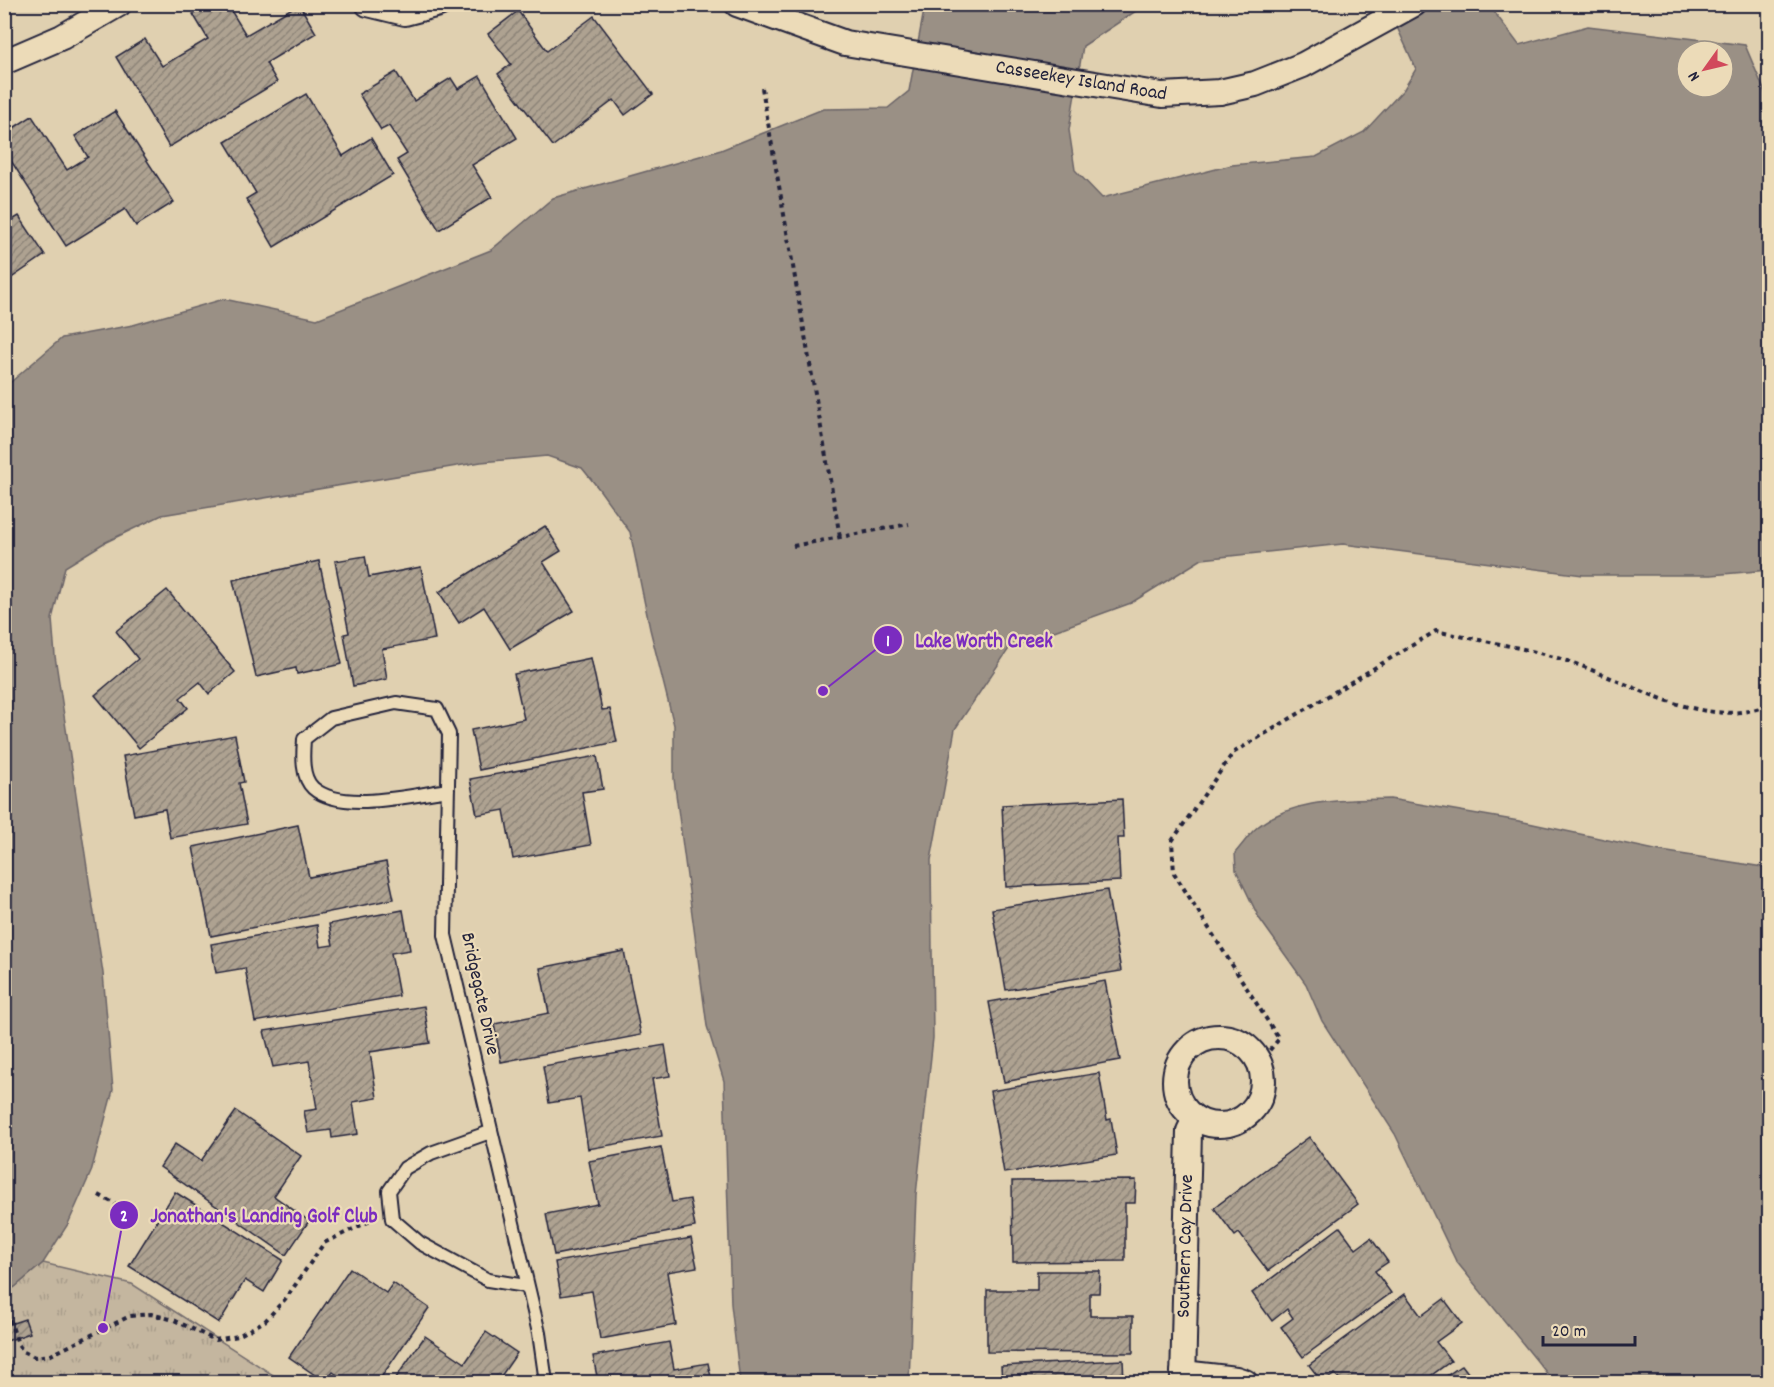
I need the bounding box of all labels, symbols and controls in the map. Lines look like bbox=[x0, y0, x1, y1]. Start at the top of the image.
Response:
north arrow bbox=[1675, 39, 1735, 99]
street label: Casseekey Island Road bbox=[993, 54, 1169, 110]
text: N bbox=[1683, 66, 1706, 86]
callout: Lake Worth Creek bbox=[873, 620, 1065, 659]
text: Lake Worth Creek bbox=[915, 628, 1053, 658]
text: 1 bbox=[886, 630, 890, 655]
street label: Bridgegate Drive bbox=[452, 930, 506, 1058]
street label: Southern Cay Drive bbox=[1171, 1174, 1202, 1318]
callout: Jonathan's Landing Golf Club bbox=[109, 1195, 390, 1234]
text: Jonathan's Landing Golf Club bbox=[150, 1203, 378, 1233]
text: 2 bbox=[120, 1205, 128, 1230]
scale bar bbox=[1543, 1309, 1634, 1347]
text: 20 m bbox=[1552, 1320, 1586, 1345]

